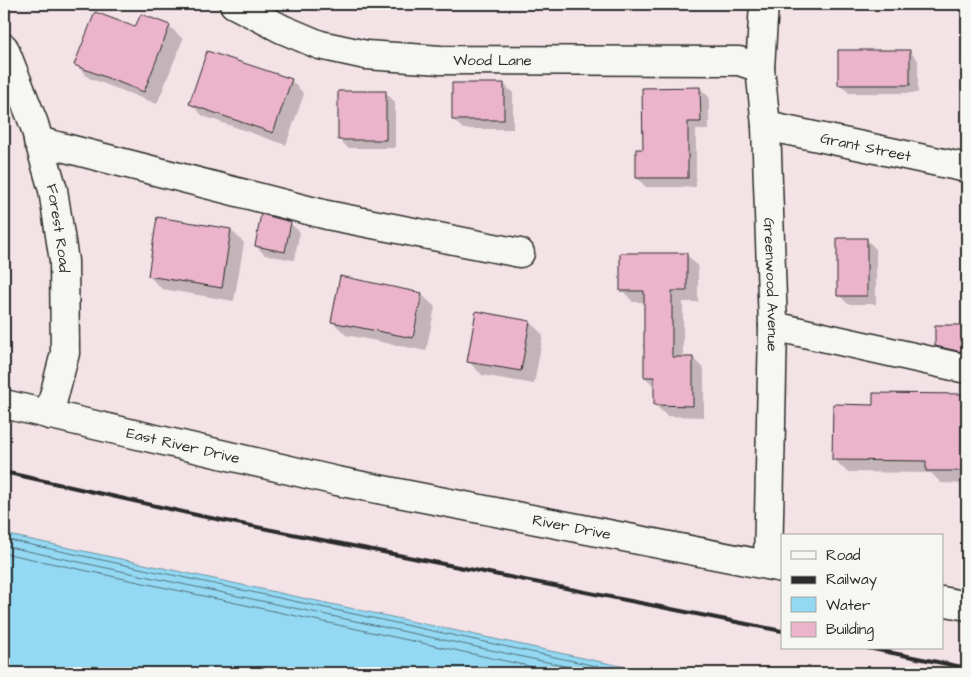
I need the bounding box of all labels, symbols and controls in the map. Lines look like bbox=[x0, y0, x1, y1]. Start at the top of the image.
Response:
street label: Wood Lane bbox=[453, 50, 532, 71]
street label: Grant Street bbox=[818, 128, 913, 167]
street label: Forest Road bbox=[41, 181, 75, 273]
street label: Greenwood Avenue bbox=[758, 217, 783, 352]
street label: East River Drive bbox=[125, 423, 242, 469]
street label: River Drive bbox=[531, 509, 613, 545]
legend bbox=[781, 534, 944, 650]
text: Road bbox=[826, 545, 861, 566]
text: Railway bbox=[826, 569, 877, 591]
text: Water bbox=[826, 595, 870, 616]
text: Building bbox=[826, 619, 874, 641]

